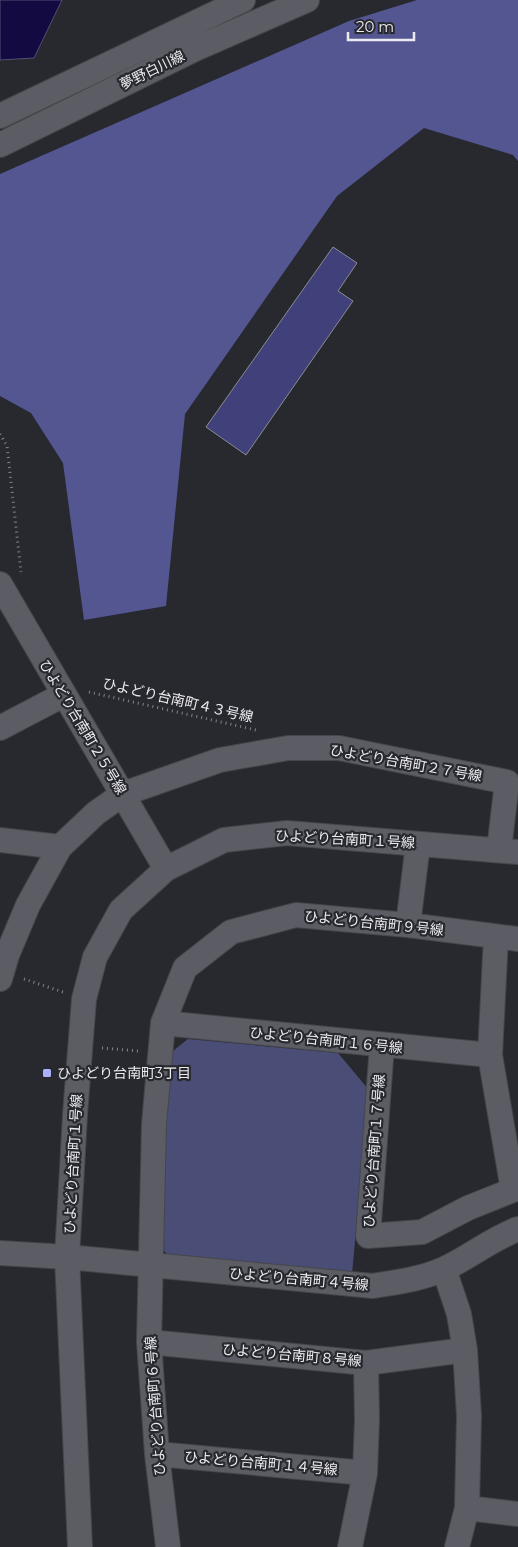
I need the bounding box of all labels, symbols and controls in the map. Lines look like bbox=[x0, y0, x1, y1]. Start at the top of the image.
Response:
scale bar bbox=[348, 10, 414, 42]
text: 20 m bbox=[356, 17, 394, 36]
street label: 夢野白川線 bbox=[117, 47, 187, 93]
street label: ひよどり台南町２５号線 bbox=[36, 656, 130, 798]
street label: ひよどり台南町４３号線 bbox=[101, 674, 255, 726]
street label: ひよどり台南町２７号線 bbox=[329, 741, 483, 785]
street label: ひよどり台南町１号線 bbox=[275, 826, 415, 852]
street label: ひよどり台南町９号線 bbox=[303, 907, 445, 939]
street label: ひよどり台南町１６号線 bbox=[248, 1023, 404, 1057]
place label: ひよどり台南町3丁目 bbox=[57, 1064, 191, 1082]
marker: ひよどり台南町3丁目 bbox=[41, 1067, 53, 1079]
street label: ひよどり台南町１７号線 bbox=[360, 1074, 388, 1228]
street label: ひよどり台南町１号線 bbox=[60, 1094, 86, 1234]
street label: ひよどり台南町４号線 bbox=[228, 1264, 370, 1294]
street label: ひよどり台南町６号線 bbox=[141, 1336, 169, 1476]
street label: ひよどり台南町８号線 bbox=[221, 1340, 363, 1370]
street label: ひよどり台南町１４号線 bbox=[184, 1447, 338, 1479]

